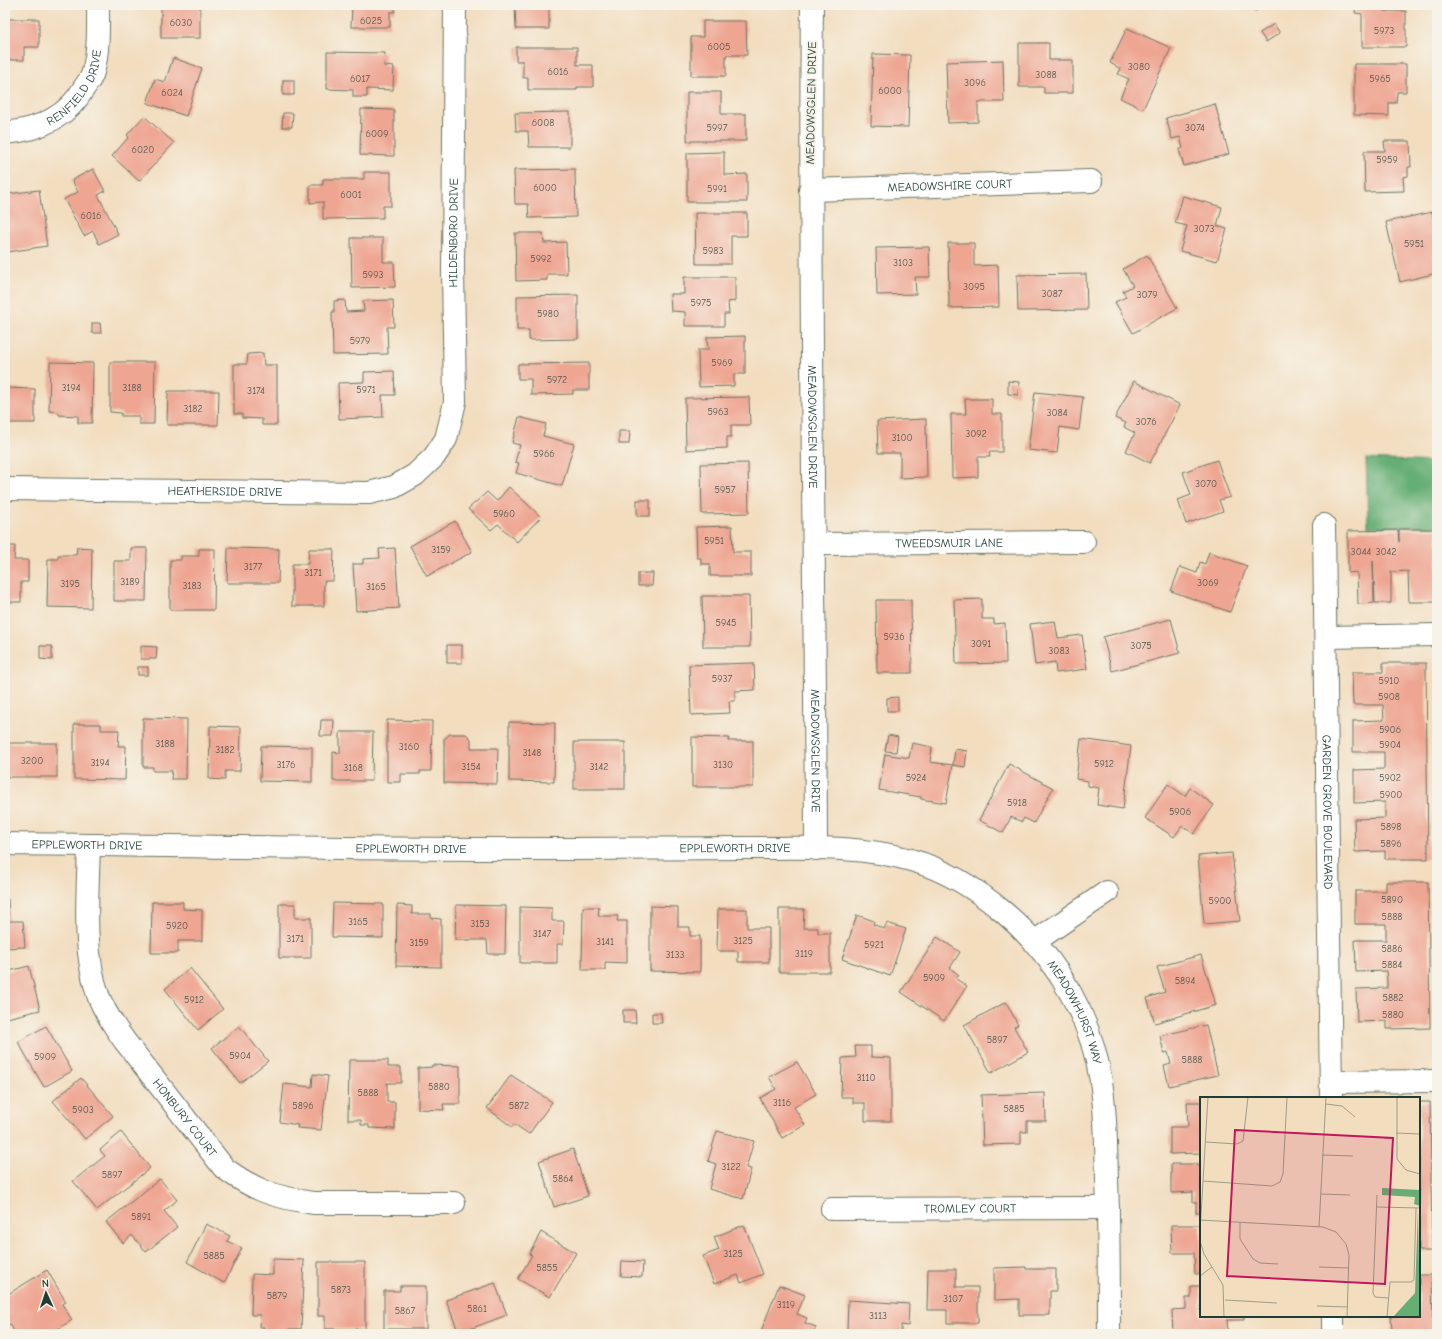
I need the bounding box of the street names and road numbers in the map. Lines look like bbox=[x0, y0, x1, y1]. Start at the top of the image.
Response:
street label: MEADOWSGLEN DRIVE bbox=[803, 41, 819, 165]
street label: RENFIELD DRIVE bbox=[44, 49, 104, 128]
street label: MEADOWSHIRE COURT bbox=[887, 176, 1013, 195]
street label: HILDENBORO DRIVE bbox=[446, 178, 461, 288]
street label: MEADOWSGLEN DRIVE bbox=[805, 365, 820, 489]
street label: HEATHERSIDE DRIVE bbox=[168, 484, 282, 499]
street label: TWEEDSMUIR LANE bbox=[895, 536, 1003, 550]
street label: MEADOWSGLEN DRIVE bbox=[808, 689, 823, 813]
street label: GARDEN GROVE BOULEVARD bbox=[1320, 735, 1335, 889]
street label: EPPLEWORTH DRIVE bbox=[31, 837, 143, 853]
street label: EPPLEWORTH DRIVE bbox=[355, 841, 466, 856]
street label: EPPLEWORTH DRIVE bbox=[679, 841, 790, 855]
street label: MEADOWHURST WAY bbox=[1045, 957, 1105, 1067]
street label: HONBURY COURT bbox=[150, 1076, 220, 1160]
street label: TROMLEY COURT bbox=[924, 1201, 1017, 1216]

